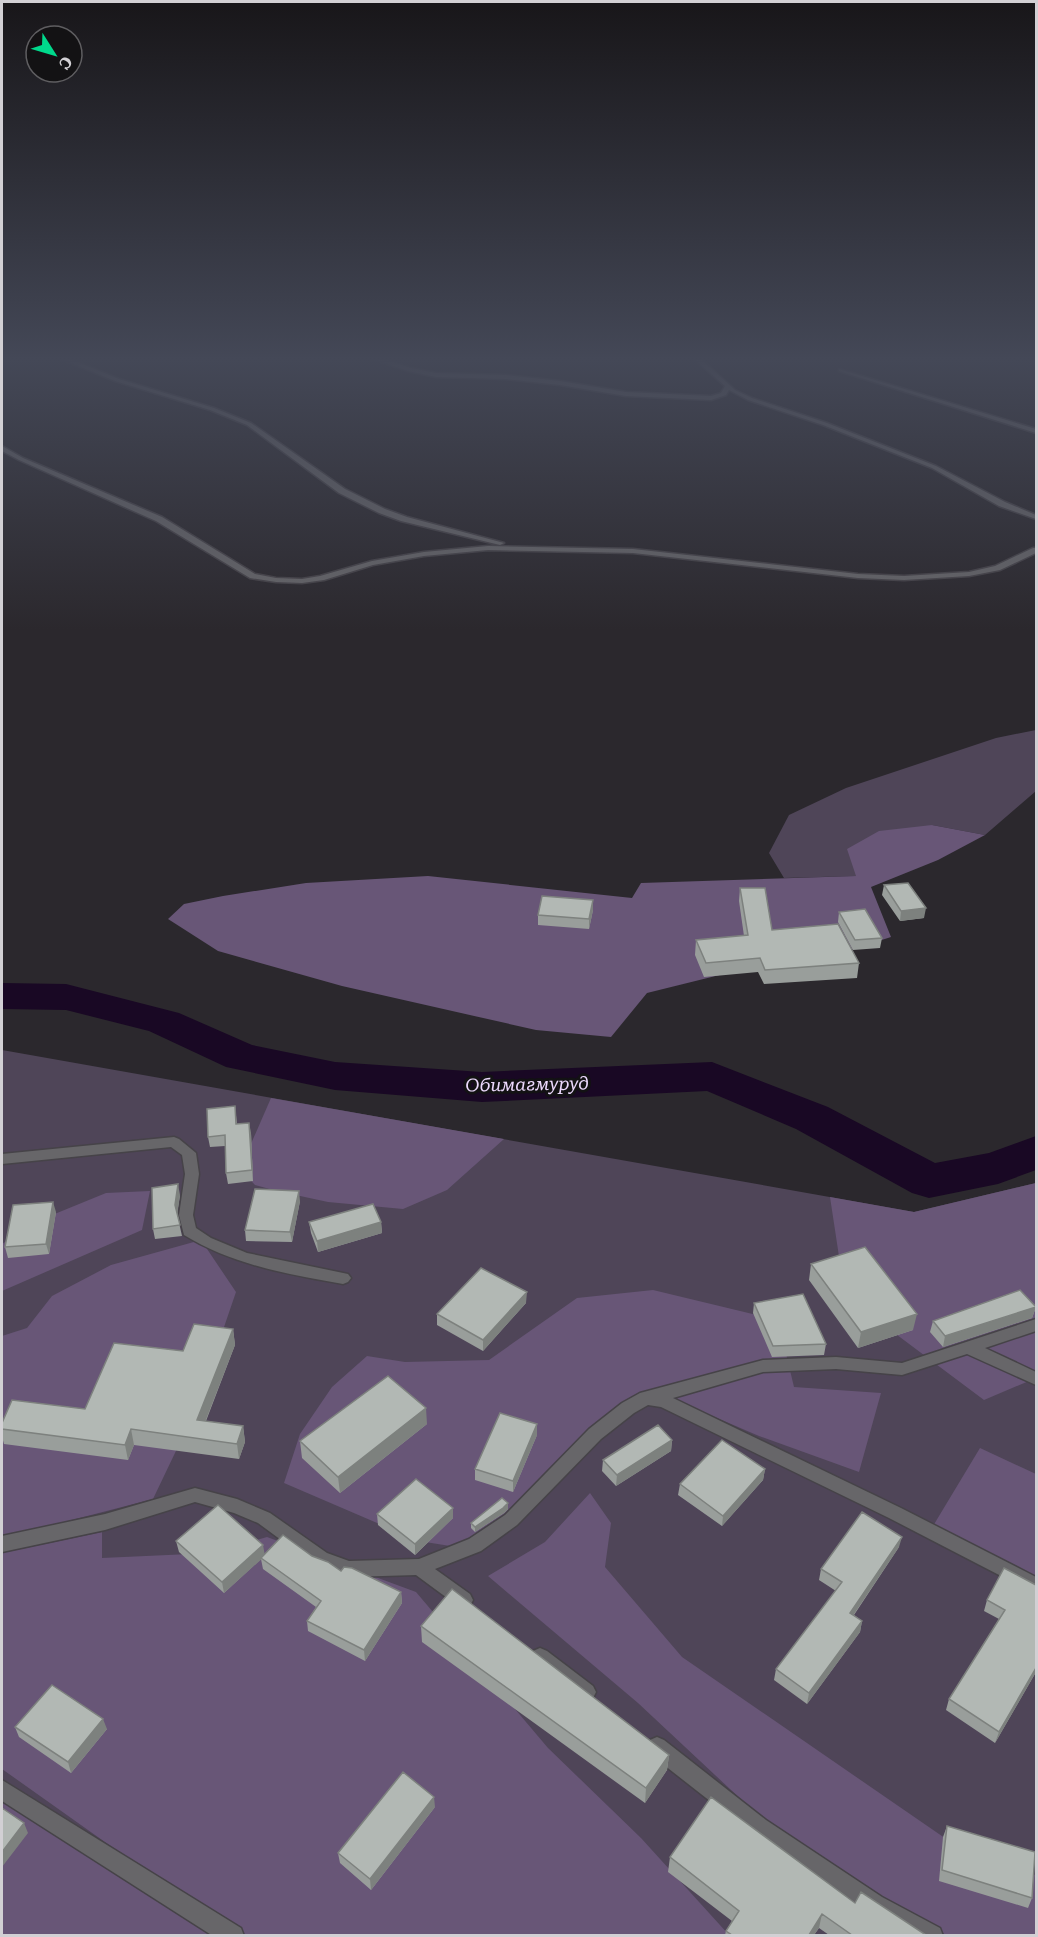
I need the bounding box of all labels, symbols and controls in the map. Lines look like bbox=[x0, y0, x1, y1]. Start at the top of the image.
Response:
north arrow bbox=[24, 24, 84, 84]
text: С bbox=[55, 53, 77, 73]
water label: Обимагмуруд bbox=[465, 1072, 589, 1096]

